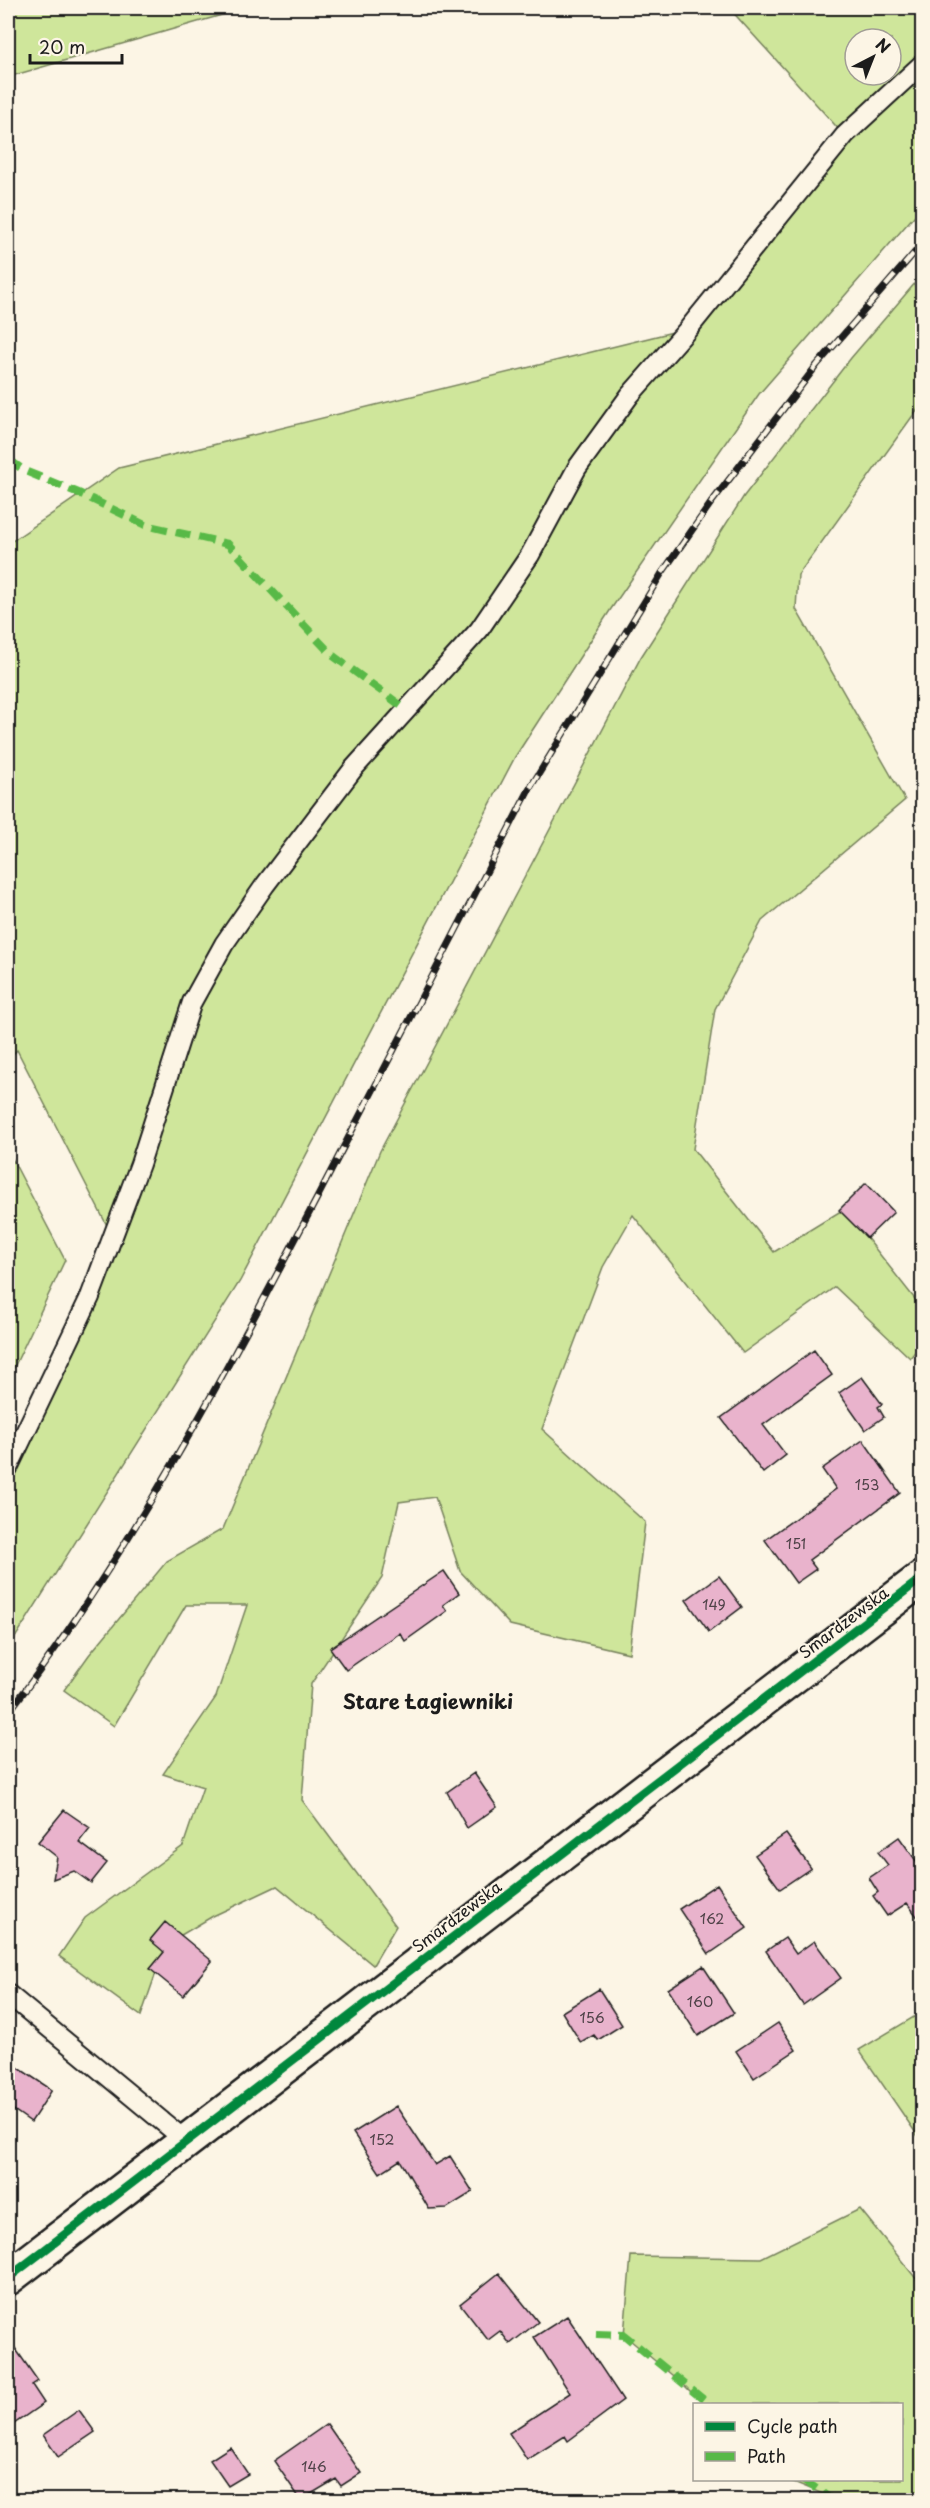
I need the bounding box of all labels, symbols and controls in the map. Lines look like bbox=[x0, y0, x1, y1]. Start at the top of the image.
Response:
scale bar bbox=[30, 27, 122, 65]
north arrow bbox=[843, 27, 903, 87]
text: N bbox=[871, 32, 896, 58]
text: 20 m bbox=[39, 33, 85, 60]
house number: 153 bbox=[855, 1474, 879, 1495]
house number: 151 bbox=[786, 1533, 806, 1554]
street label: Smardzewska bbox=[793, 1580, 893, 1664]
house number: 149 bbox=[702, 1594, 726, 1615]
district label: Stare Łagiewniki bbox=[343, 1686, 513, 1716]
street label: Smardzewska bbox=[406, 1874, 506, 1958]
house number: 162 bbox=[700, 1908, 724, 1929]
house number: 160 bbox=[687, 1991, 713, 2012]
house number: 156 bbox=[579, 2007, 605, 2028]
house number: 152 bbox=[370, 2129, 394, 2150]
legend bbox=[693, 2403, 903, 2481]
text: Cycle path bbox=[747, 2412, 838, 2439]
text: Path bbox=[747, 2442, 786, 2469]
house number: 146 bbox=[301, 2456, 327, 2477]

